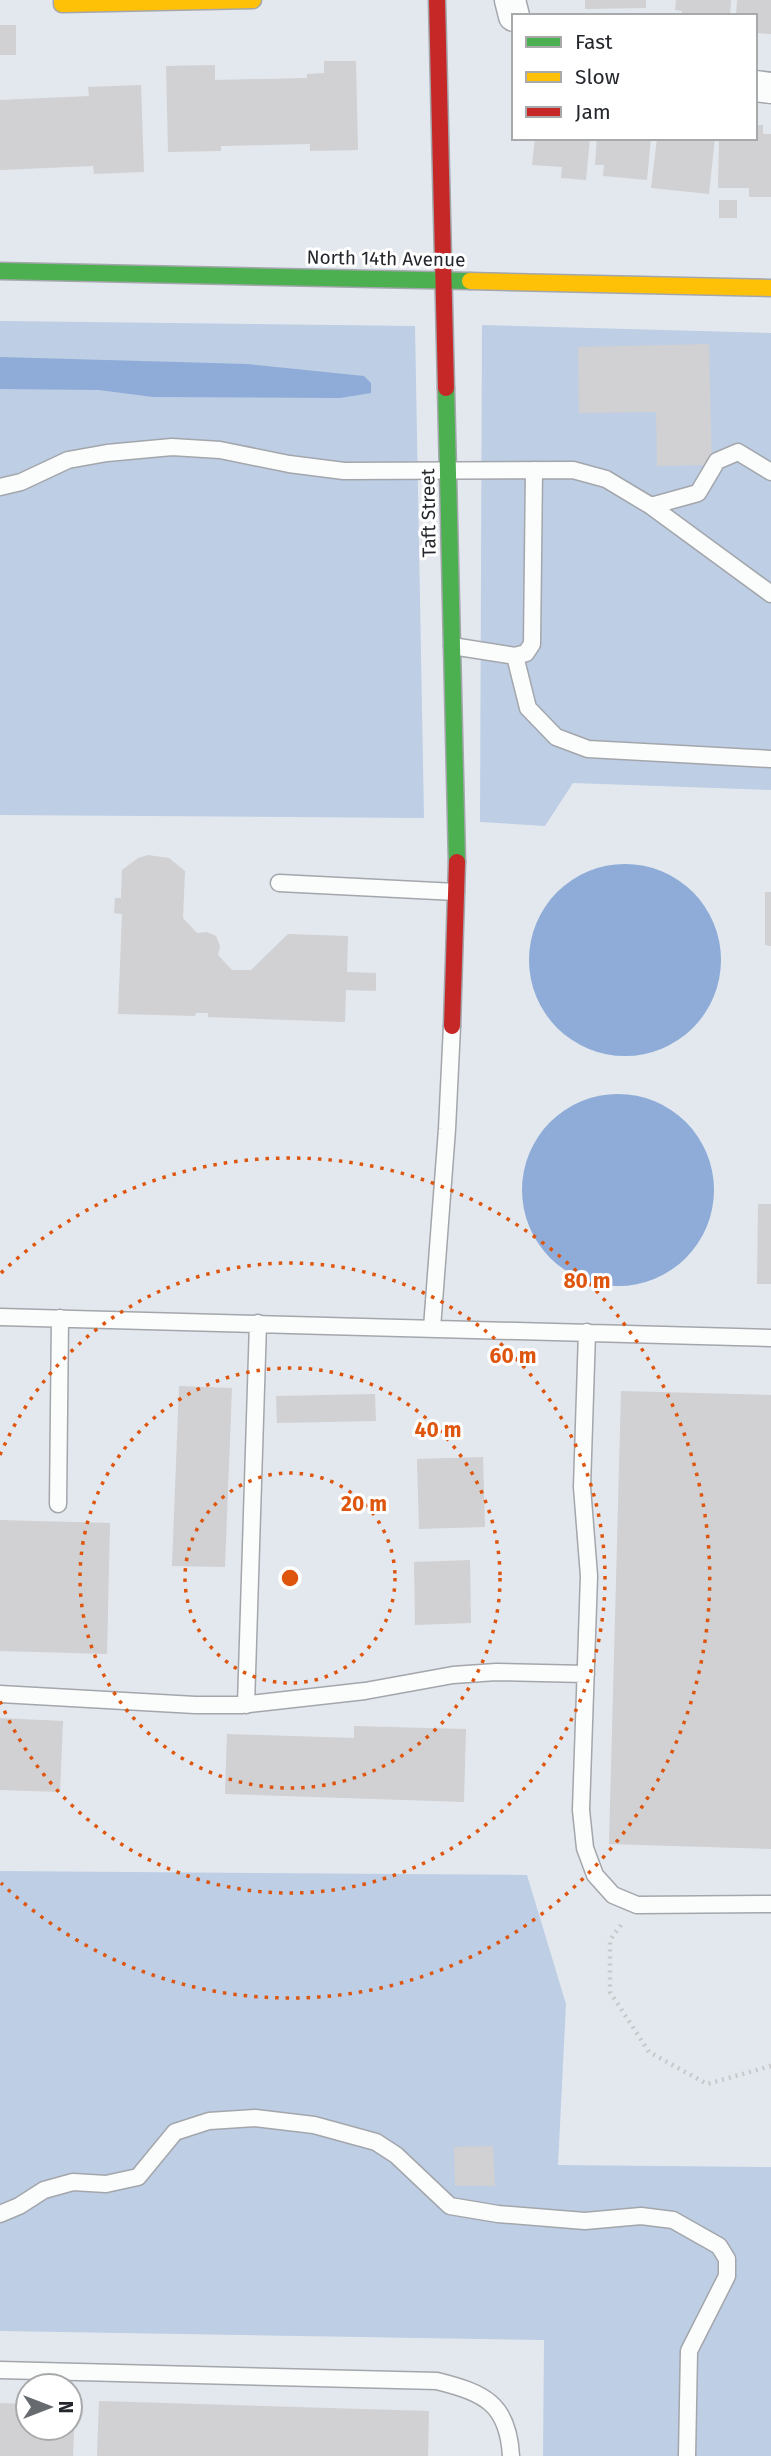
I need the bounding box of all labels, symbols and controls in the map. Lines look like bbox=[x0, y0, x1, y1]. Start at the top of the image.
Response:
legend bbox=[512, 14, 757, 140]
text: Fast bbox=[575, 29, 613, 55]
text: Slow bbox=[575, 64, 620, 90]
text: Jam bbox=[575, 99, 611, 125]
street label: North 14th Avenue bbox=[306, 246, 466, 271]
street label: Taft Street bbox=[416, 468, 441, 558]
text: 80 m bbox=[563, 1268, 611, 1294]
text: 60 m bbox=[490, 1343, 536, 1369]
text: 40 m bbox=[415, 1417, 461, 1443]
text: 20 m bbox=[341, 1491, 387, 1517]
centre of rings bbox=[278, 1566, 302, 1590]
north arrow bbox=[14, 2372, 84, 2442]
text: N bbox=[54, 2401, 77, 2413]

